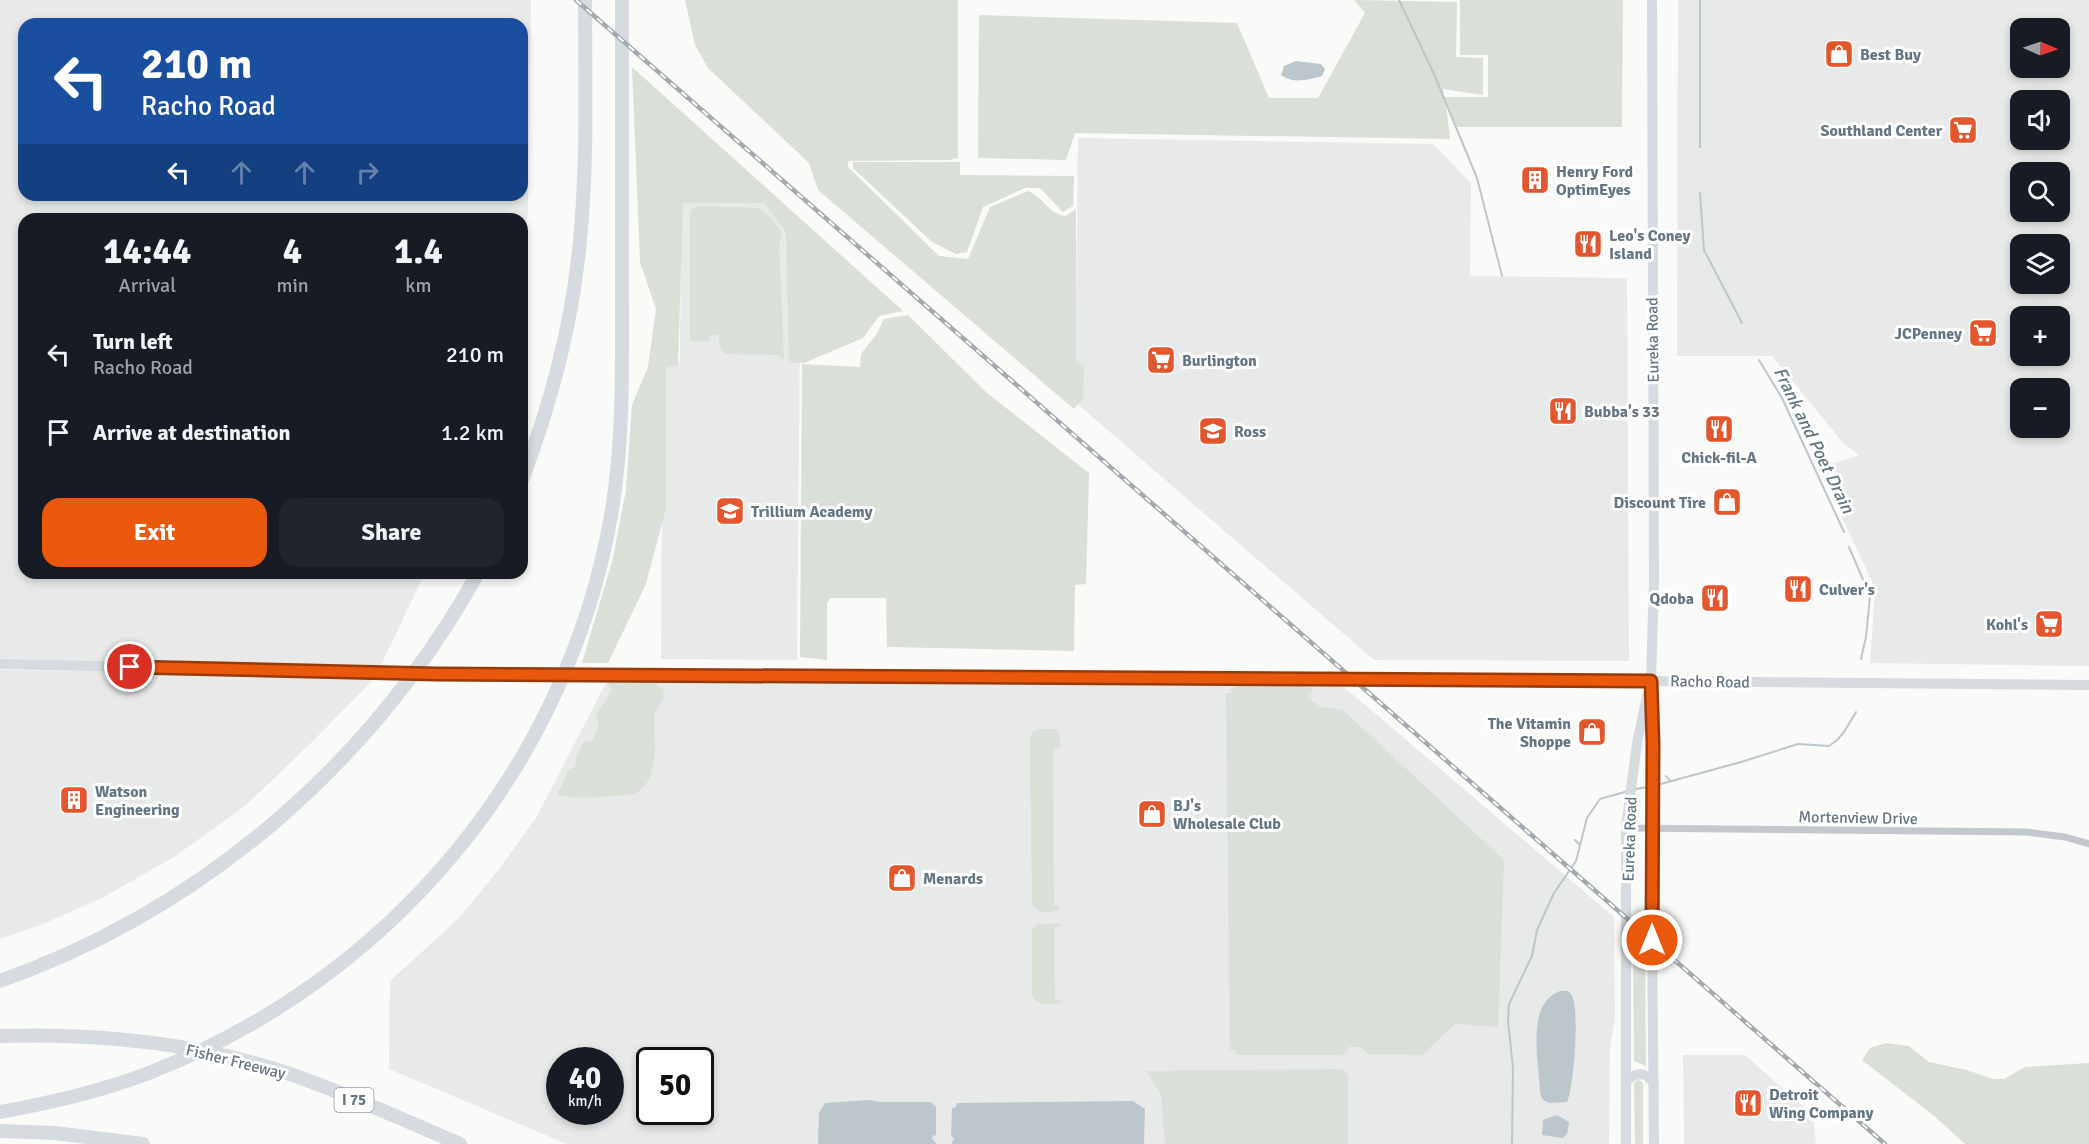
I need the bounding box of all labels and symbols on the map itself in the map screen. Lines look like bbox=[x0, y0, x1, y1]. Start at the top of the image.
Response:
north arrow bbox=[2010, 18, 2070, 78]
shop icon: Best Buy bbox=[1823, 38, 1855, 70]
place label: Best Buy bbox=[1860, 45, 1921, 65]
supermarket icon: Southland Center bbox=[1947, 114, 1979, 146]
place label: Southland Center bbox=[1821, 121, 1943, 141]
place label: Henry Ford OptimEyes bbox=[1556, 162, 1634, 200]
building icon: Henry Ford OptimEyes bbox=[1519, 164, 1551, 196]
place label: Leo's Coney Island bbox=[1609, 226, 1690, 264]
restaurant icon: Leo's Coney Island bbox=[1572, 228, 1604, 260]
street label: Eureka Road bbox=[1642, 297, 1664, 383]
supermarket icon: JCPenney bbox=[1967, 317, 1999, 349]
place label: JCPenney bbox=[1895, 324, 1962, 344]
supermarket icon: Burlington bbox=[1145, 344, 1177, 376]
place label: Burlington bbox=[1182, 351, 1257, 371]
water label: Frank and Poet Drain bbox=[1769, 363, 1860, 518]
restaurant icon: Bubba's 33 bbox=[1547, 395, 1579, 427]
place label: Bubba's 33 bbox=[1584, 402, 1660, 422]
restaurant icon: Chick-fil-A bbox=[1703, 413, 1735, 445]
school or university icon: Ross bbox=[1197, 415, 1229, 447]
place label: Ross bbox=[1234, 422, 1266, 442]
place label: Chick-fil-A bbox=[1681, 448, 1758, 468]
shop icon: Discount Tire bbox=[1711, 486, 1743, 518]
place label: Discount Tire bbox=[1614, 493, 1706, 513]
school or university icon: Trillium Academy bbox=[714, 495, 746, 527]
place label: Trillium Academy bbox=[751, 502, 873, 522]
restaurant icon: Culver's bbox=[1782, 573, 1814, 605]
place label: Culver's bbox=[1819, 580, 1875, 600]
restaurant icon: Qdoba bbox=[1699, 582, 1731, 614]
place label: Qdoba bbox=[1650, 589, 1694, 609]
supermarket icon: Kohl's bbox=[2033, 608, 2065, 640]
place label: Kohl's bbox=[1986, 615, 2028, 635]
pin bbox=[104, 641, 155, 692]
street label: Racho Road bbox=[1670, 671, 1750, 693]
place label: The Vitamin Shoppe bbox=[1488, 714, 1571, 752]
shop icon: The Vitamin Shoppe bbox=[1576, 716, 1608, 748]
place label: Watson Engineering bbox=[95, 782, 180, 820]
building icon: Watson Engineering bbox=[58, 784, 90, 816]
place label: BJ's Wholesale Club bbox=[1173, 796, 1281, 834]
street label: Eureka Road bbox=[1619, 796, 1641, 882]
shop icon: BJ's Wholesale Club bbox=[1136, 798, 1168, 830]
street label: Mortenview Drive bbox=[1798, 807, 1918, 829]
shop icon: Menards bbox=[886, 862, 918, 894]
place label: Menards bbox=[923, 869, 983, 889]
position arrow bbox=[1620, 908, 1684, 972]
street label: Fisher Freeway bbox=[184, 1040, 288, 1084]
speed limit sign: 50 bbox=[636, 1047, 714, 1125]
place label: Detroit Wing Company bbox=[1769, 1085, 1873, 1123]
restaurant icon: Detroit Wing Company bbox=[1732, 1087, 1764, 1119]
road number: I 75 bbox=[334, 1088, 374, 1112]

